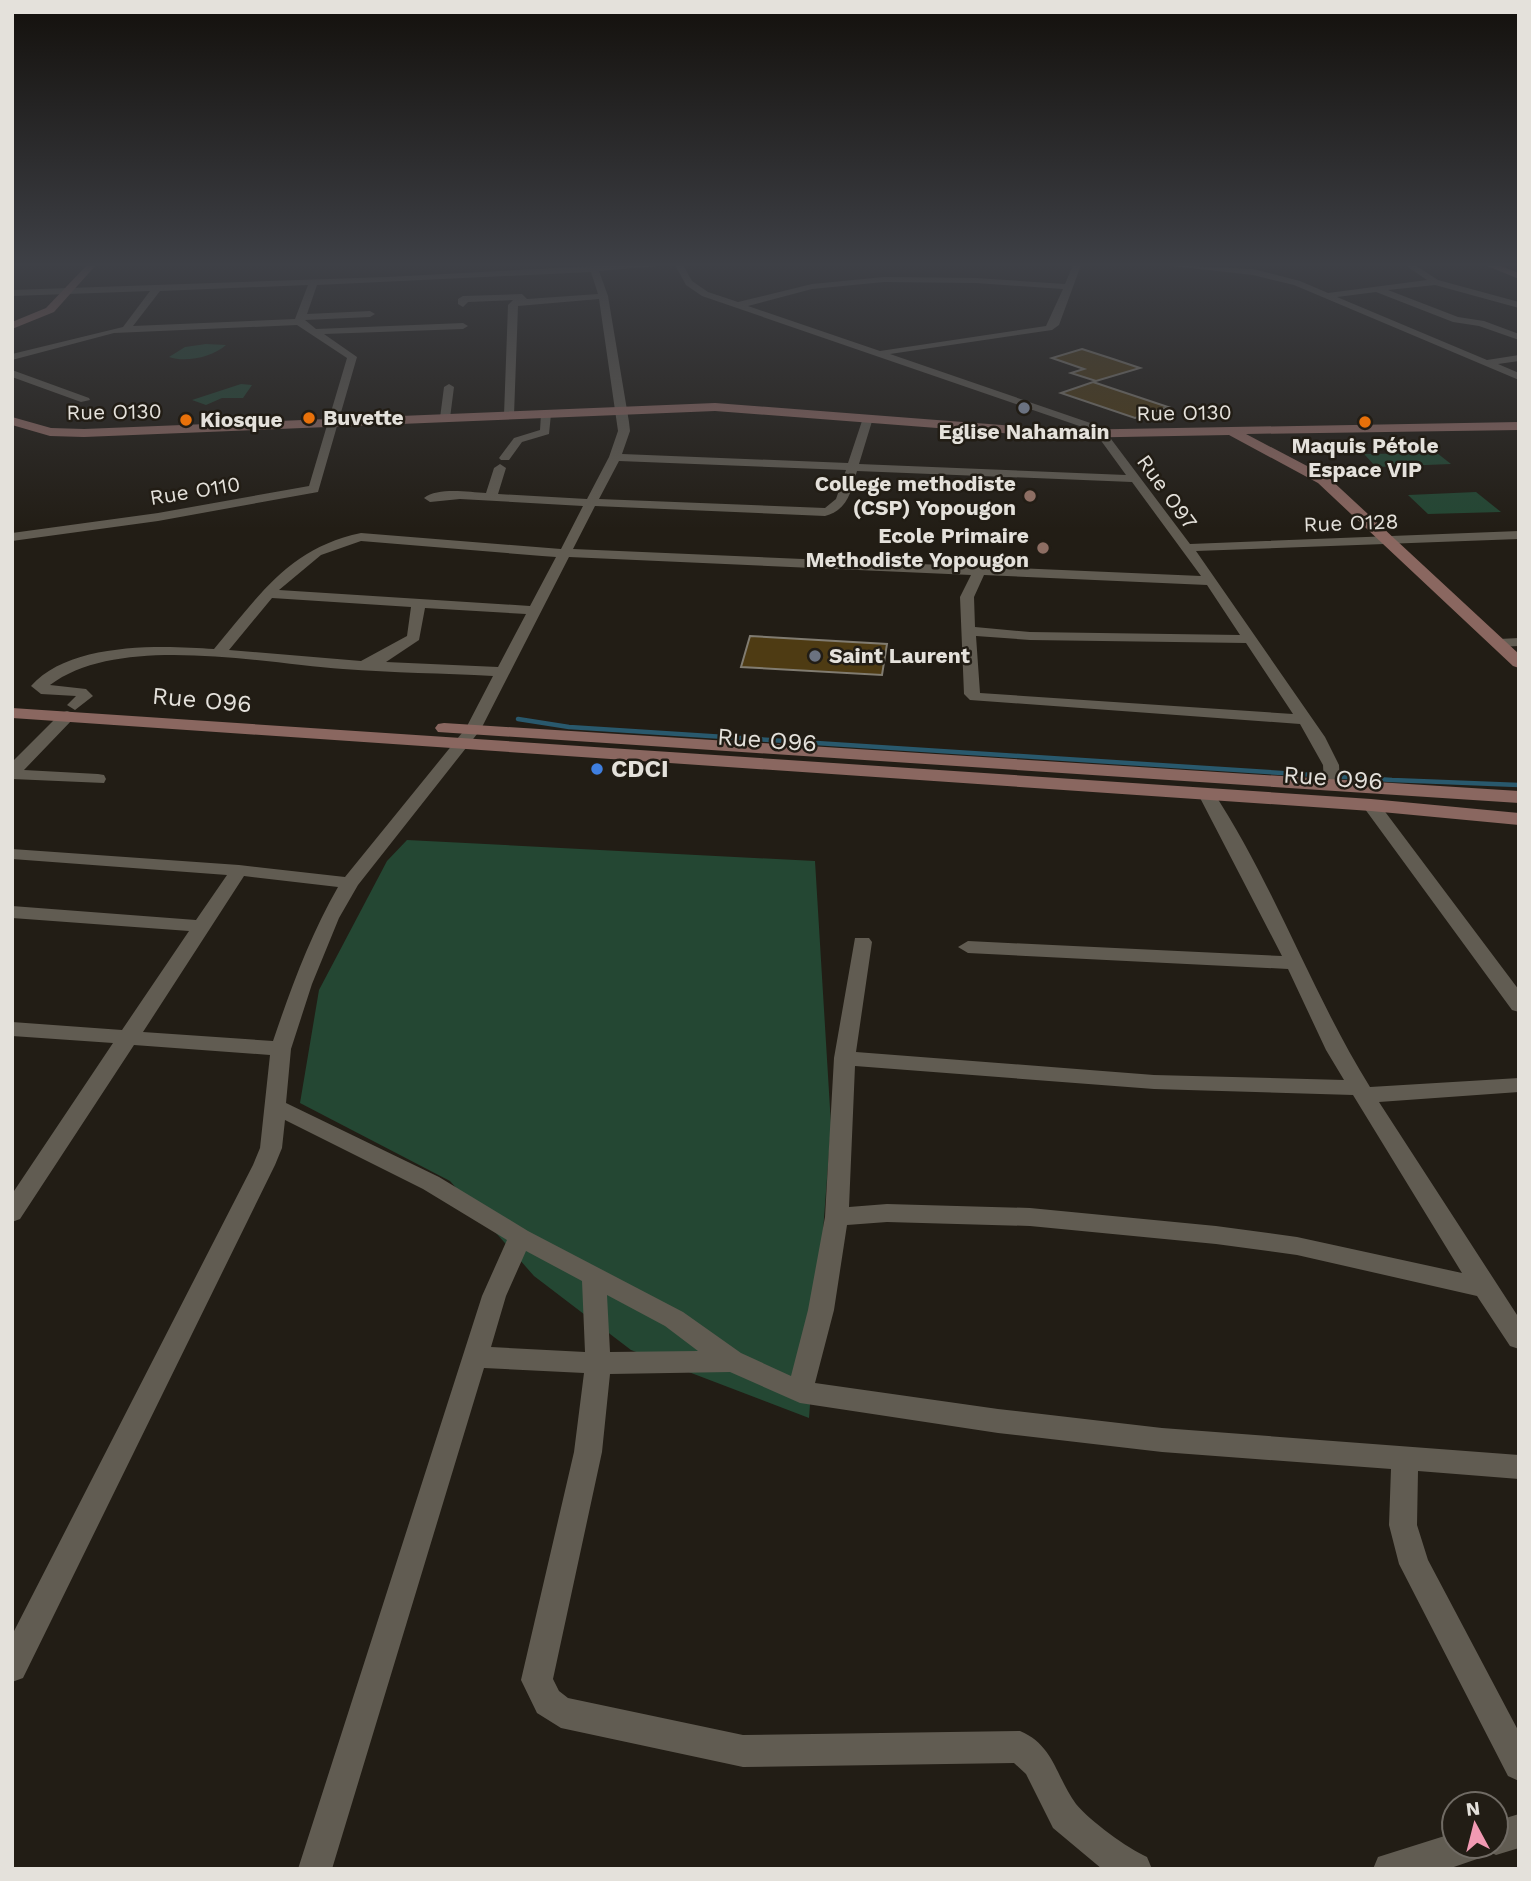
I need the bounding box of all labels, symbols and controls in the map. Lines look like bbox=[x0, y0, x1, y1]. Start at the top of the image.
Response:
street label: Rue O130 bbox=[66, 398, 162, 425]
street label: Rue O130 bbox=[1136, 399, 1232, 426]
marker: Eglise Nahamain bbox=[1016, 400, 1032, 416]
place label: Buvette bbox=[323, 405, 404, 430]
place label: Kiosque bbox=[200, 407, 283, 432]
marker: Buvette bbox=[301, 410, 317, 426]
marker: Kiosque bbox=[178, 412, 194, 428]
marker: Maquis Pétole Espace VIP bbox=[1357, 414, 1373, 430]
place label: Eglise Nahamain bbox=[938, 419, 1110, 444]
place label: Maquis Pétole Espace VIP bbox=[1291, 433, 1439, 482]
street label: Rue O97 bbox=[1132, 450, 1203, 534]
street label: Rue O110 bbox=[148, 471, 242, 510]
place label: College methodiste (CSP) Yopougon bbox=[815, 471, 1016, 520]
marker: College methodiste (CSP) Yopougon bbox=[1022, 488, 1038, 504]
street label: Rue O128 bbox=[1303, 508, 1399, 537]
place label: Ecole Primaire Methodiste Yopougon bbox=[805, 523, 1029, 572]
marker: Ecole Primaire Methodiste Yopougon bbox=[1035, 540, 1051, 556]
place label: Saint Laurent bbox=[829, 643, 970, 668]
marker: Saint Laurent bbox=[807, 648, 823, 664]
street label: Rue O96 bbox=[151, 682, 253, 718]
street label: Rue O96 bbox=[716, 723, 818, 757]
place label: CDCI bbox=[611, 755, 669, 783]
marker: CDCI bbox=[589, 761, 605, 777]
street label: Rue O96 bbox=[1282, 761, 1384, 795]
north arrow bbox=[1440, 1790, 1510, 1860]
text: N bbox=[1465, 1796, 1481, 1821]

